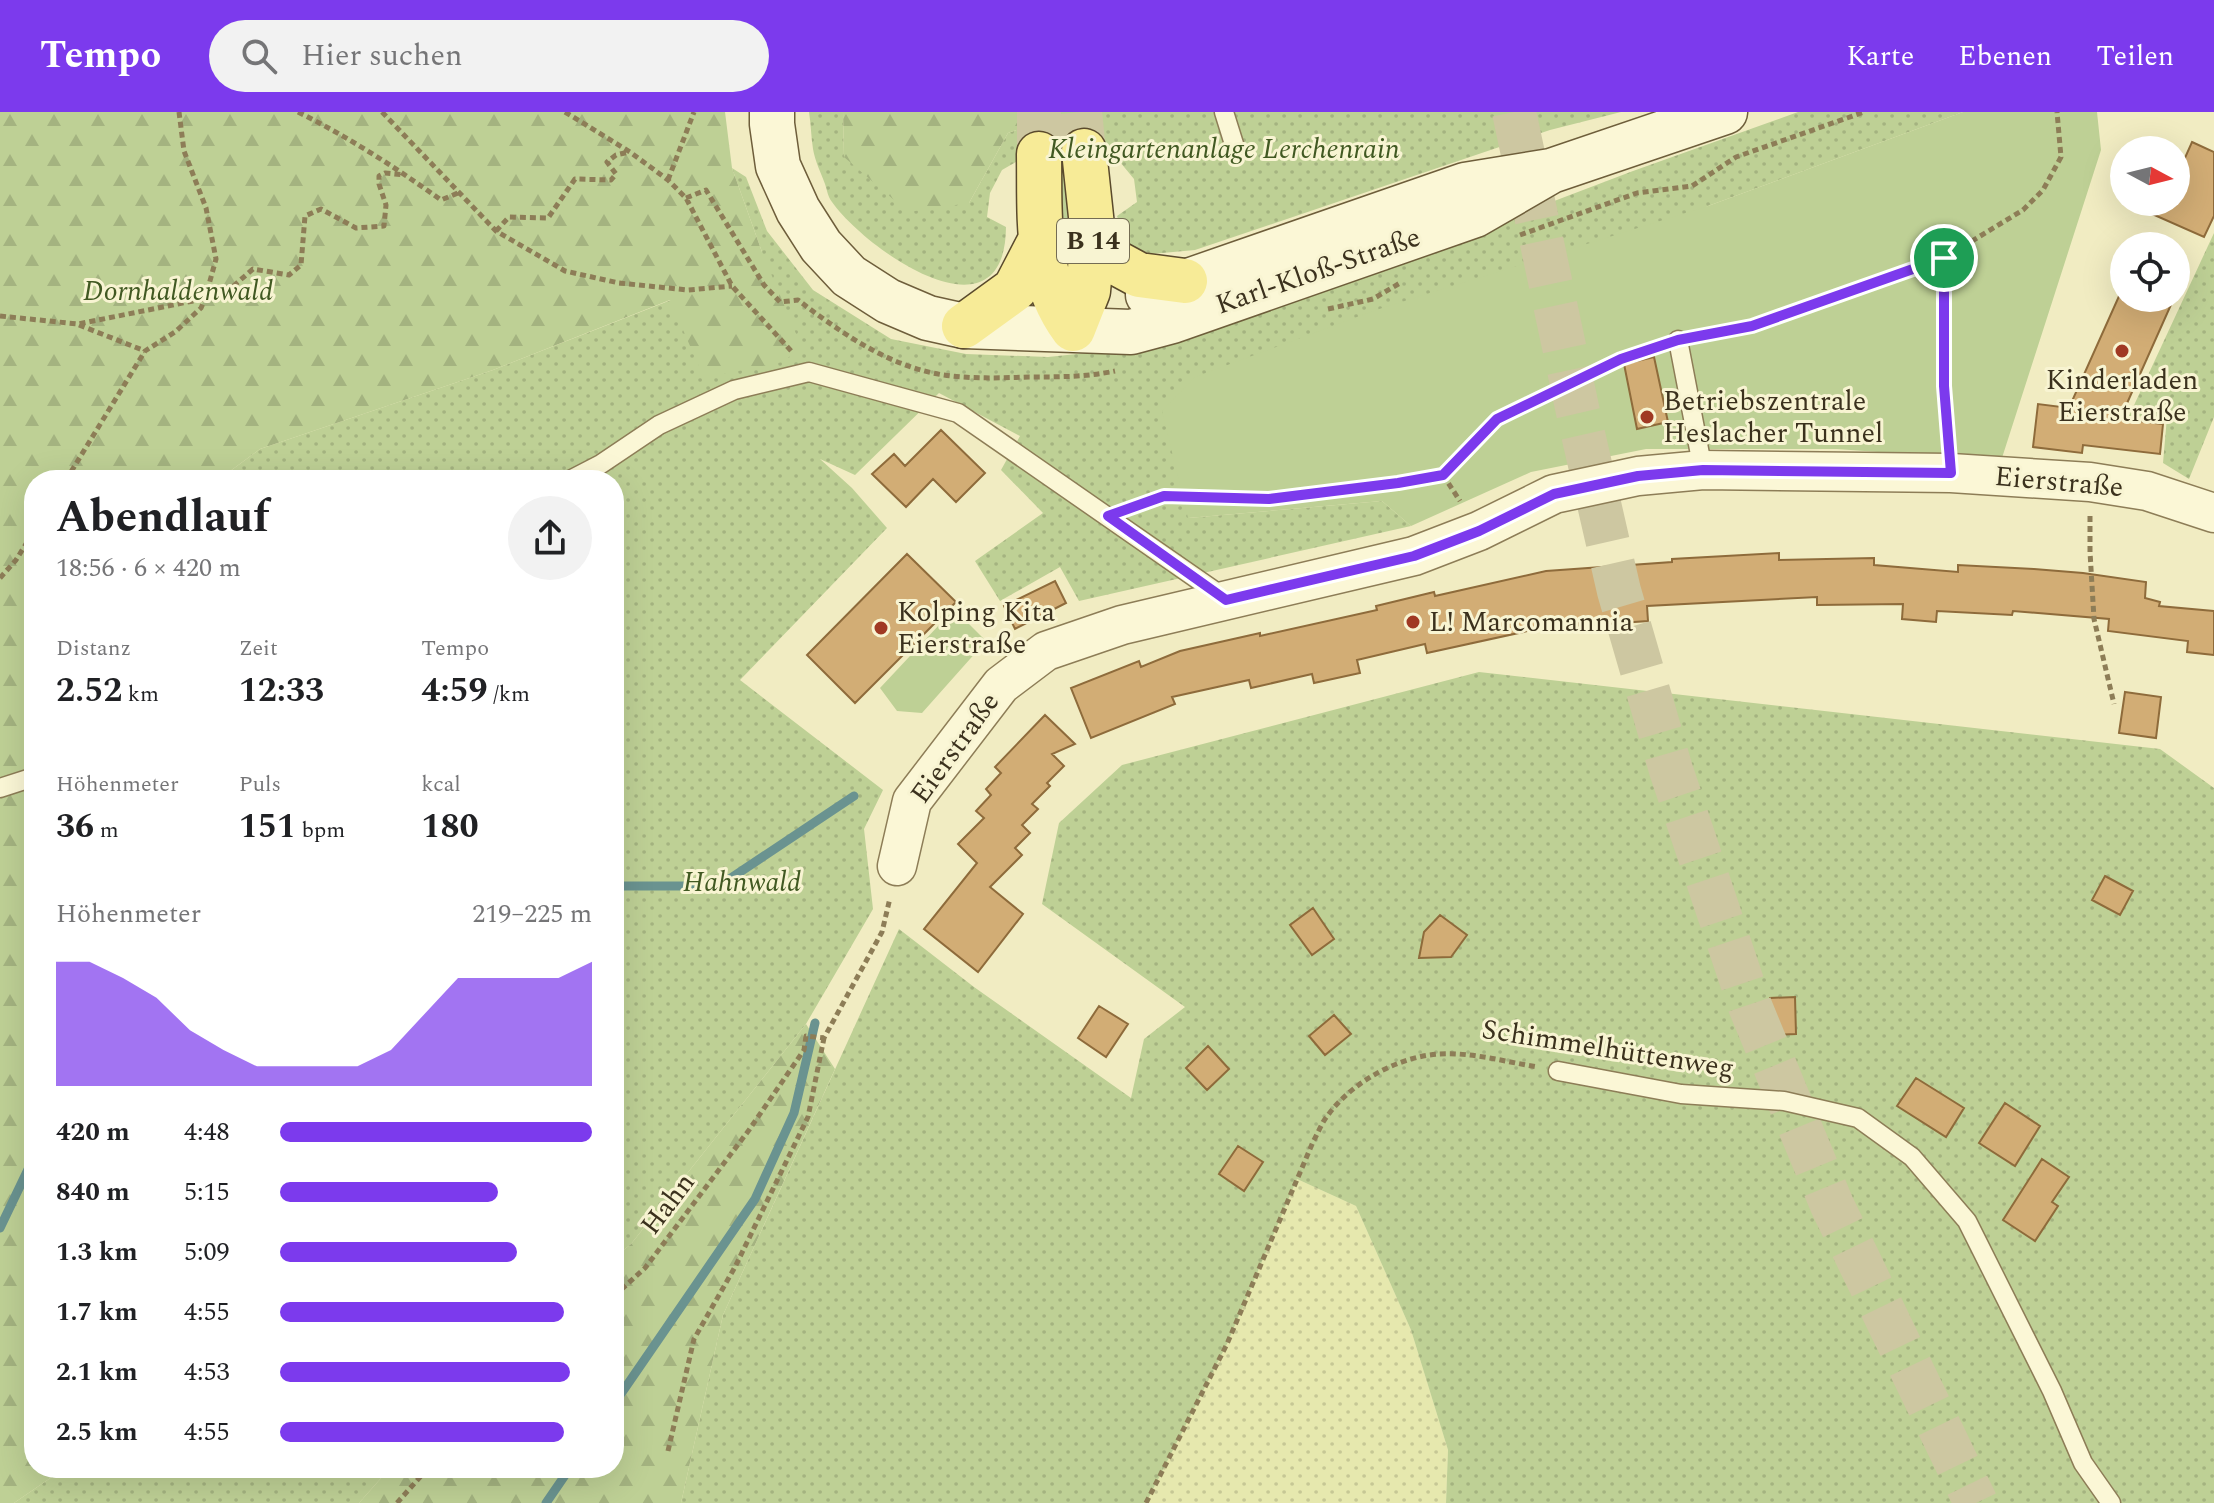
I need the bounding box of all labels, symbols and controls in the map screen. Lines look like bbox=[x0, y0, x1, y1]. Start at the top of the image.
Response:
search box bbox=[209, 20, 769, 92]
text: Tempo bbox=[40, 27, 161, 85]
text: Hier suchen bbox=[301, 33, 463, 79]
icon: search bbox=[237, 34, 281, 78]
text: Karte bbox=[1846, 35, 1914, 78]
text: Ebenen bbox=[1958, 35, 2052, 78]
text: Teilen bbox=[2096, 35, 2174, 78]
park label: Kleingartenanlage Lerchenrain bbox=[1048, 128, 1400, 171]
north arrow bbox=[2110, 136, 2190, 216]
map controls bbox=[2110, 136, 2190, 312]
street label: Karl-Kloß-Straße bbox=[1210, 216, 1426, 326]
road number: B 14 bbox=[1057, 219, 1129, 263]
pin bbox=[1910, 224, 1978, 292]
button: locate bbox=[2110, 232, 2190, 312]
icon: arrive bbox=[1922, 236, 1966, 280]
park label: Dornhaldenwald bbox=[83, 270, 273, 313]
marker: Kinderladen Eierstraße bbox=[2113, 342, 2131, 360]
place label: Kinderladen Eierstraße bbox=[2046, 359, 2198, 434]
place label: Betriebszentrale Heslacher Tunnel bbox=[1663, 380, 1883, 455]
marker: Betriebszentrale Heslacher Tunnel bbox=[1638, 408, 1656, 426]
street label: Eierstraße bbox=[1993, 455, 2125, 509]
text: Abendlauf bbox=[56, 484, 269, 551]
button: share bbox=[508, 496, 592, 580]
text: 18:56 · 6 × 420 m bbox=[56, 548, 241, 588]
place label: Kolping Kita Eierstraße bbox=[897, 591, 1056, 666]
place label: L! Marcomannia bbox=[1429, 601, 1634, 644]
marker: L! Marcomannia bbox=[1404, 613, 1422, 631]
marker: Kolping Kita Eierstraße bbox=[872, 619, 890, 637]
text: Distanz bbox=[56, 632, 131, 665]
text: Zeit bbox=[239, 632, 278, 665]
text: Tempo bbox=[421, 632, 489, 665]
text: 2.52 bbox=[56, 665, 122, 717]
text: 12:33 bbox=[239, 665, 324, 717]
text: 4:59 bbox=[421, 665, 488, 717]
text: km bbox=[122, 678, 159, 711]
text: /km bbox=[488, 678, 530, 711]
street label: Eierstraße bbox=[900, 683, 1010, 813]
text: Höhenmeter bbox=[56, 768, 179, 801]
text: Puls bbox=[239, 768, 281, 801]
text: kcal bbox=[421, 768, 461, 801]
text: 36 bbox=[56, 801, 94, 853]
text: 151 bbox=[239, 801, 296, 853]
text: 180 bbox=[421, 801, 479, 853]
text: m bbox=[94, 814, 119, 847]
text: bpm bbox=[296, 814, 345, 847]
park label: Hahnwald bbox=[683, 861, 801, 904]
text: Höhenmeter bbox=[56, 894, 201, 934]
text: 219–225 m bbox=[472, 894, 592, 934]
street label: Schimmelhüttenweg bbox=[1479, 1008, 1737, 1090]
text: 420 m bbox=[56, 1112, 130, 1152]
text: 4:48 bbox=[184, 1112, 230, 1152]
street label: Hahn bbox=[630, 1164, 706, 1244]
text: 840 m bbox=[56, 1172, 130, 1212]
text: 5:15 bbox=[184, 1172, 230, 1212]
text: 1.3 km bbox=[56, 1232, 138, 1272]
text: 5:09 bbox=[184, 1232, 230, 1272]
text: 1.7 km bbox=[56, 1292, 138, 1332]
text: 4:55 bbox=[184, 1292, 230, 1332]
text: 2.1 km bbox=[56, 1352, 138, 1392]
text: 4:53 bbox=[184, 1352, 230, 1392]
text: 2.5 km bbox=[56, 1412, 138, 1452]
text: 4:55 bbox=[184, 1412, 230, 1452]

